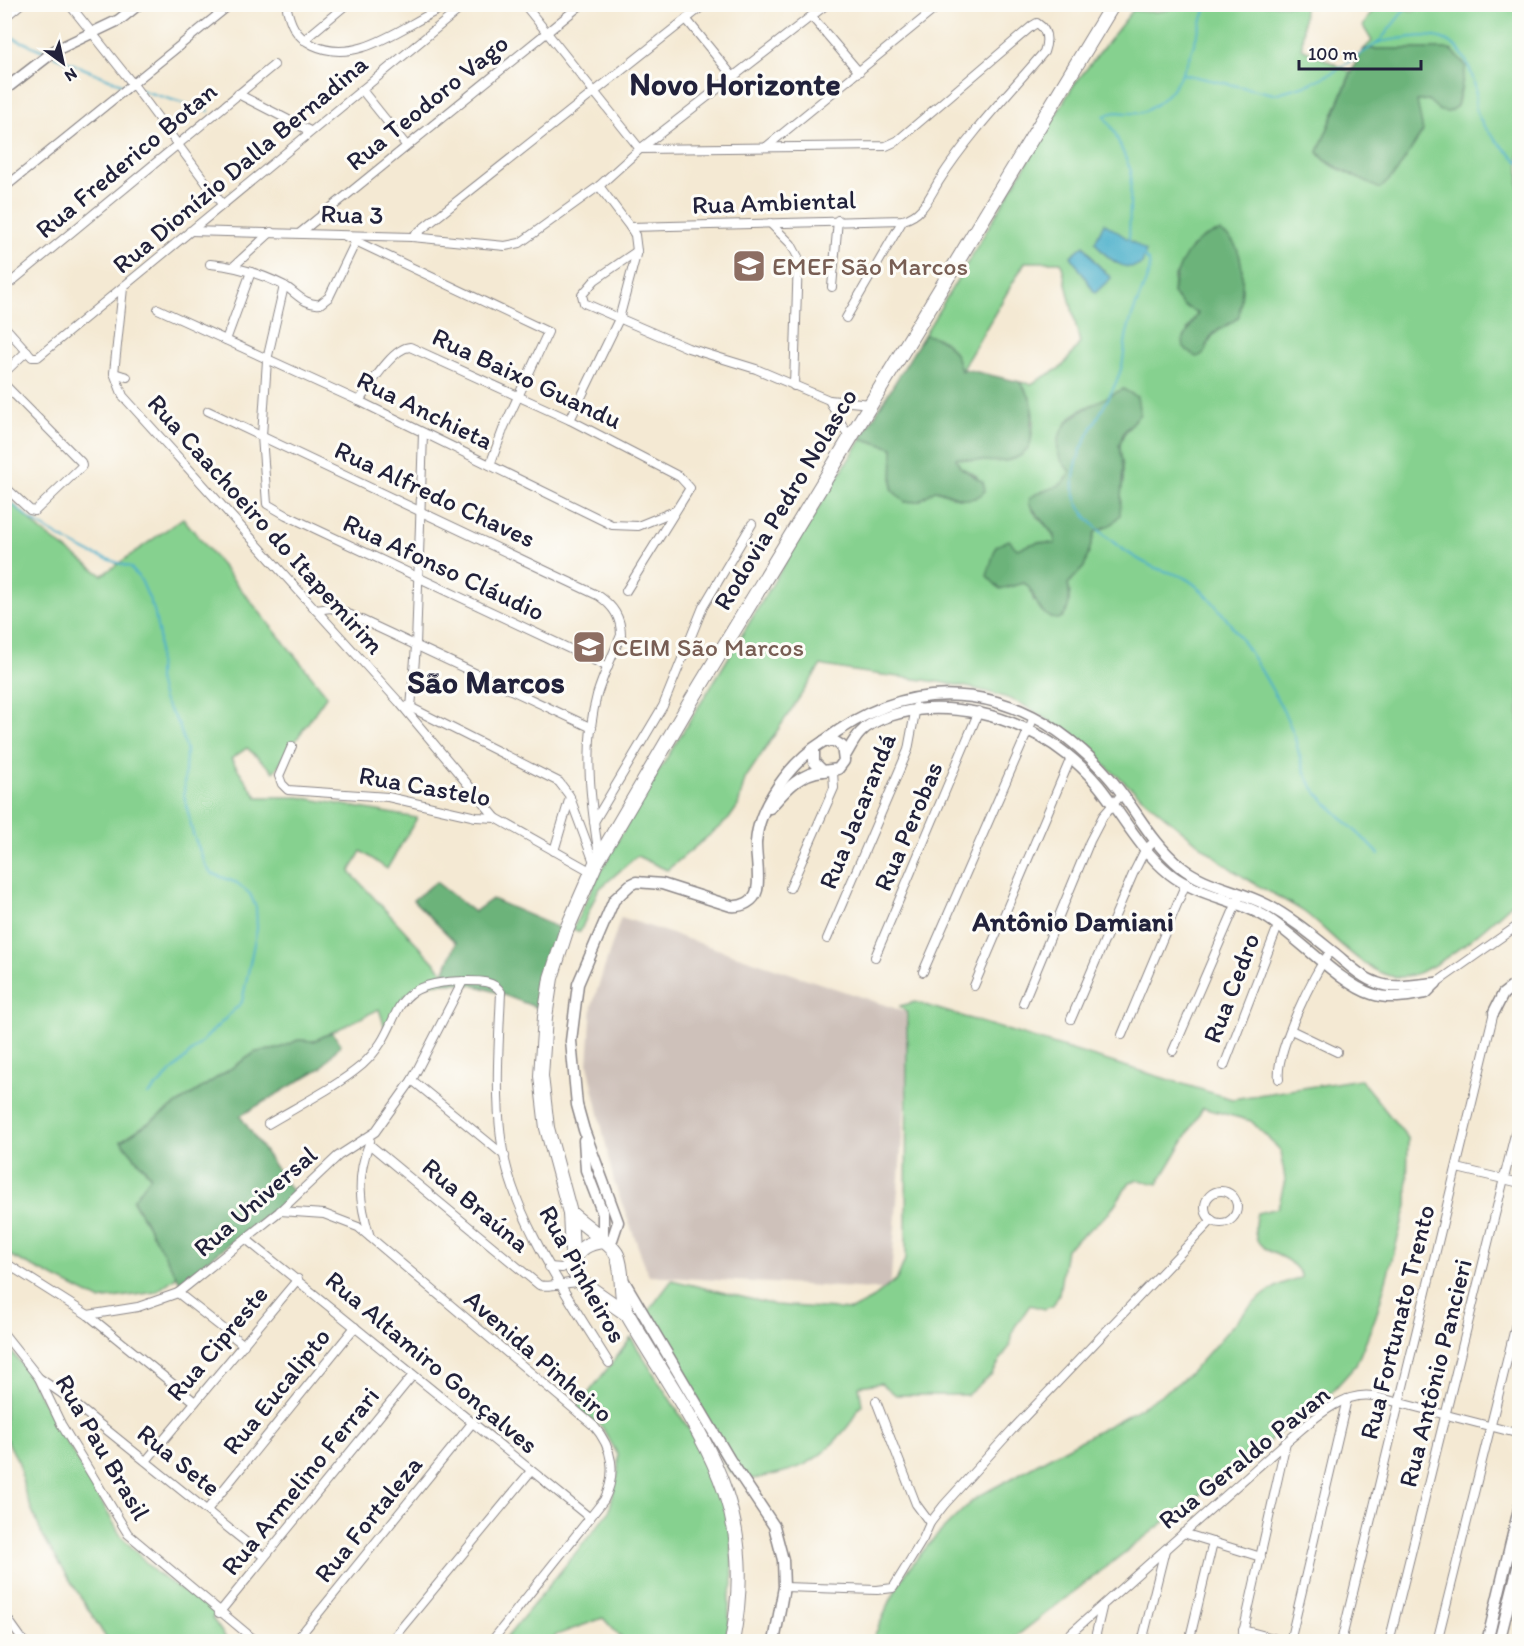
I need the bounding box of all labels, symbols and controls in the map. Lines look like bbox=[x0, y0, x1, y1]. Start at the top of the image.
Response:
street label: Rua Teodoro Vago bbox=[339, 27, 515, 177]
north arrow bbox=[33, 33, 93, 93]
scale bar bbox=[1299, 33, 1420, 71]
text: 100 m bbox=[1308, 43, 1358, 65]
street label: Rua Dionízio Dalla Bernadina bbox=[106, 47, 375, 280]
text: N bbox=[61, 64, 81, 86]
district label: Novo Horizonte bbox=[629, 65, 841, 103]
street label: Rua Frederico Botan bbox=[29, 75, 223, 245]
street label: Rua Ambiental bbox=[691, 183, 857, 221]
street label: Rua 3 bbox=[320, 197, 384, 231]
school or university icon: EMEF São Marcos bbox=[731, 248, 767, 284]
place label: EMEF São Marcos bbox=[772, 250, 968, 282]
street label: Rua Baixo Guandu bbox=[427, 320, 627, 436]
street label: Rua Anchieta bbox=[352, 363, 498, 457]
street label: Rodovia Pedro Nolasco bbox=[706, 382, 864, 616]
street label: Rua Caachoeiro do Itapemirim bbox=[141, 387, 391, 661]
street label: Rua Alfredo Chaves bbox=[330, 433, 540, 555]
street label: Rua Afonso Cláudio bbox=[338, 506, 550, 628]
school or university icon: CEIM São Marcos bbox=[571, 629, 607, 665]
place label: CEIM São Marcos bbox=[612, 631, 804, 663]
district label: São Marcos bbox=[407, 663, 565, 701]
street label: Rua Jacarandá bbox=[811, 728, 903, 894]
street label: Rua Perobas bbox=[866, 756, 950, 896]
street label: Rua Castelo bbox=[357, 759, 493, 813]
district label: Antônio Damiani bbox=[971, 904, 1174, 938]
street label: Rua Cedro bbox=[1195, 928, 1267, 1048]
street label: Rua Universal bbox=[186, 1138, 324, 1264]
street label: Rua Braúna bbox=[416, 1151, 537, 1260]
street label: Rua Pinheiros bbox=[532, 1200, 634, 1348]
street label: Rua Fortunato Trento bbox=[1352, 1201, 1442, 1443]
street label: Rua Antônio Pancieri bbox=[1391, 1255, 1479, 1491]
street label: Rua Altamiro Gonçalves bbox=[319, 1264, 545, 1460]
street label: Rua Cipreste bbox=[159, 1278, 275, 1408]
street label: Avenida Pinheiro bbox=[458, 1283, 620, 1429]
street label: Rua Eucalipto bbox=[215, 1321, 337, 1461]
street label: Rua Pau Brasil bbox=[48, 1368, 158, 1526]
street label: Rua Geraldo Pavan bbox=[1152, 1378, 1336, 1536]
street label: Rua Armelino Ferrari bbox=[214, 1380, 386, 1582]
street label: Rua Sete bbox=[131, 1417, 227, 1503]
street label: Rua Fortaleza bbox=[307, 1449, 429, 1589]

